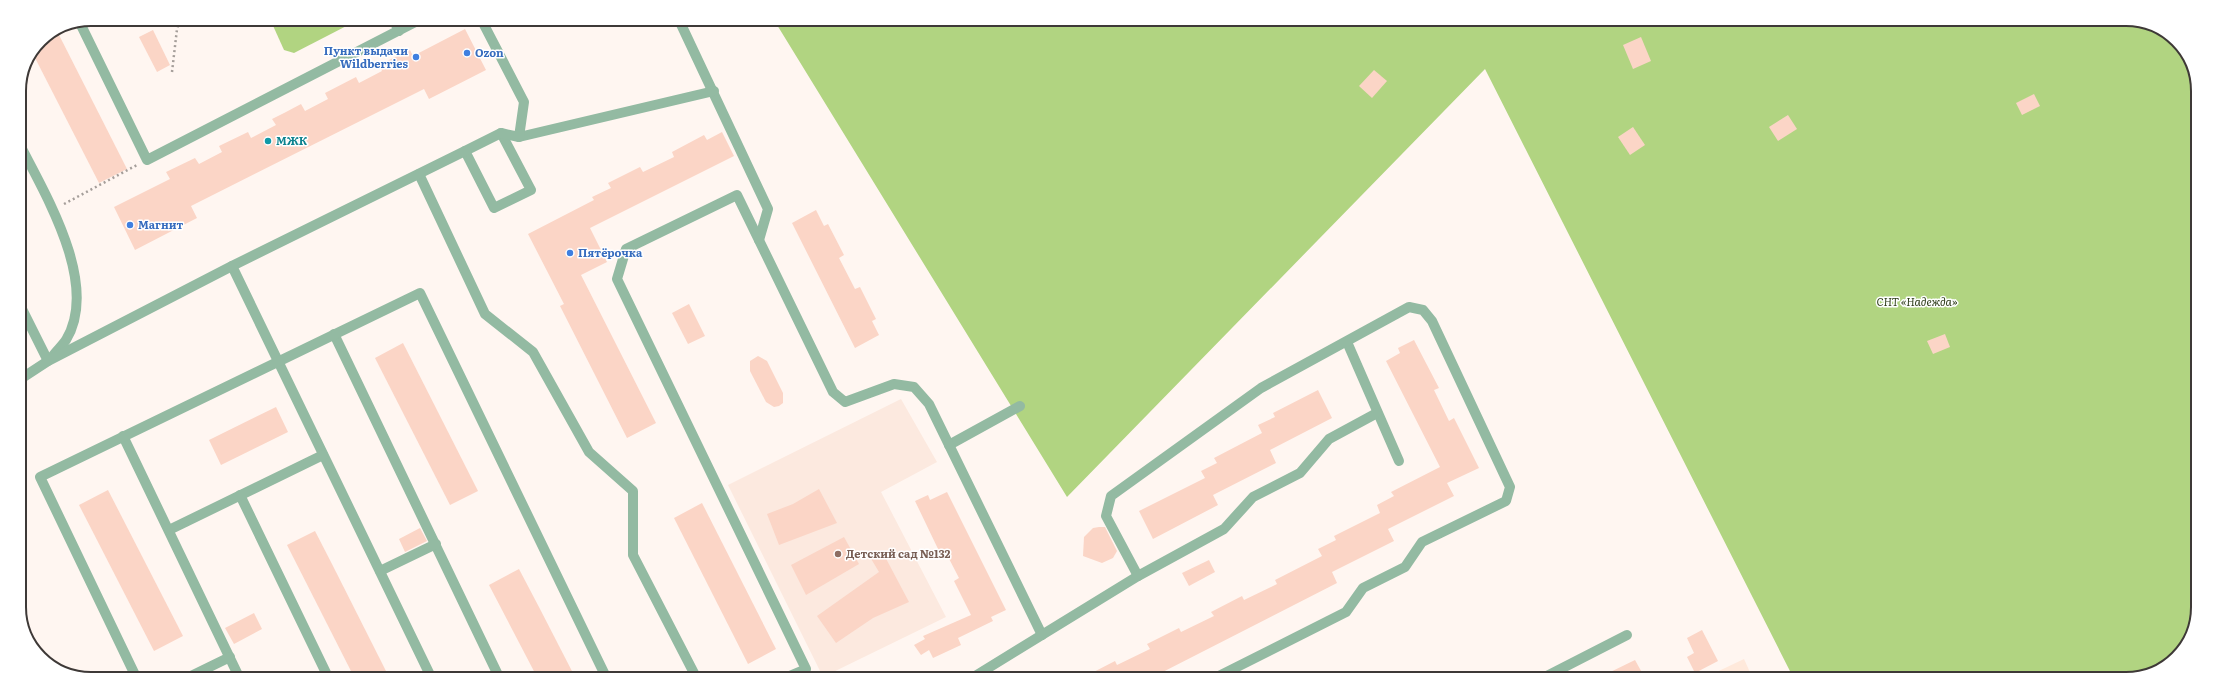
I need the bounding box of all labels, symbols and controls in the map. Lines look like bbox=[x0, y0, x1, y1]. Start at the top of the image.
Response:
place label: Пункт выдачи Wildberries bbox=[324, 42, 409, 71]
place label: Ozon bbox=[475, 44, 504, 60]
marker: Ozon bbox=[462, 48, 472, 58]
marker: Пункт выдачи Wildberries bbox=[411, 52, 421, 62]
place label: МЖК bbox=[276, 132, 308, 148]
marker: МЖК bbox=[263, 136, 273, 146]
place label: Магнит bbox=[138, 216, 183, 232]
marker: Магнит bbox=[125, 220, 135, 230]
place label: Пятёрочка bbox=[578, 244, 643, 260]
marker: Пятёрочка bbox=[565, 248, 575, 258]
park label: СНТ «Надежда» bbox=[1877, 293, 1958, 309]
place label: Детский сад №132 bbox=[846, 545, 951, 561]
marker: Детский сад №132 bbox=[833, 549, 843, 559]

